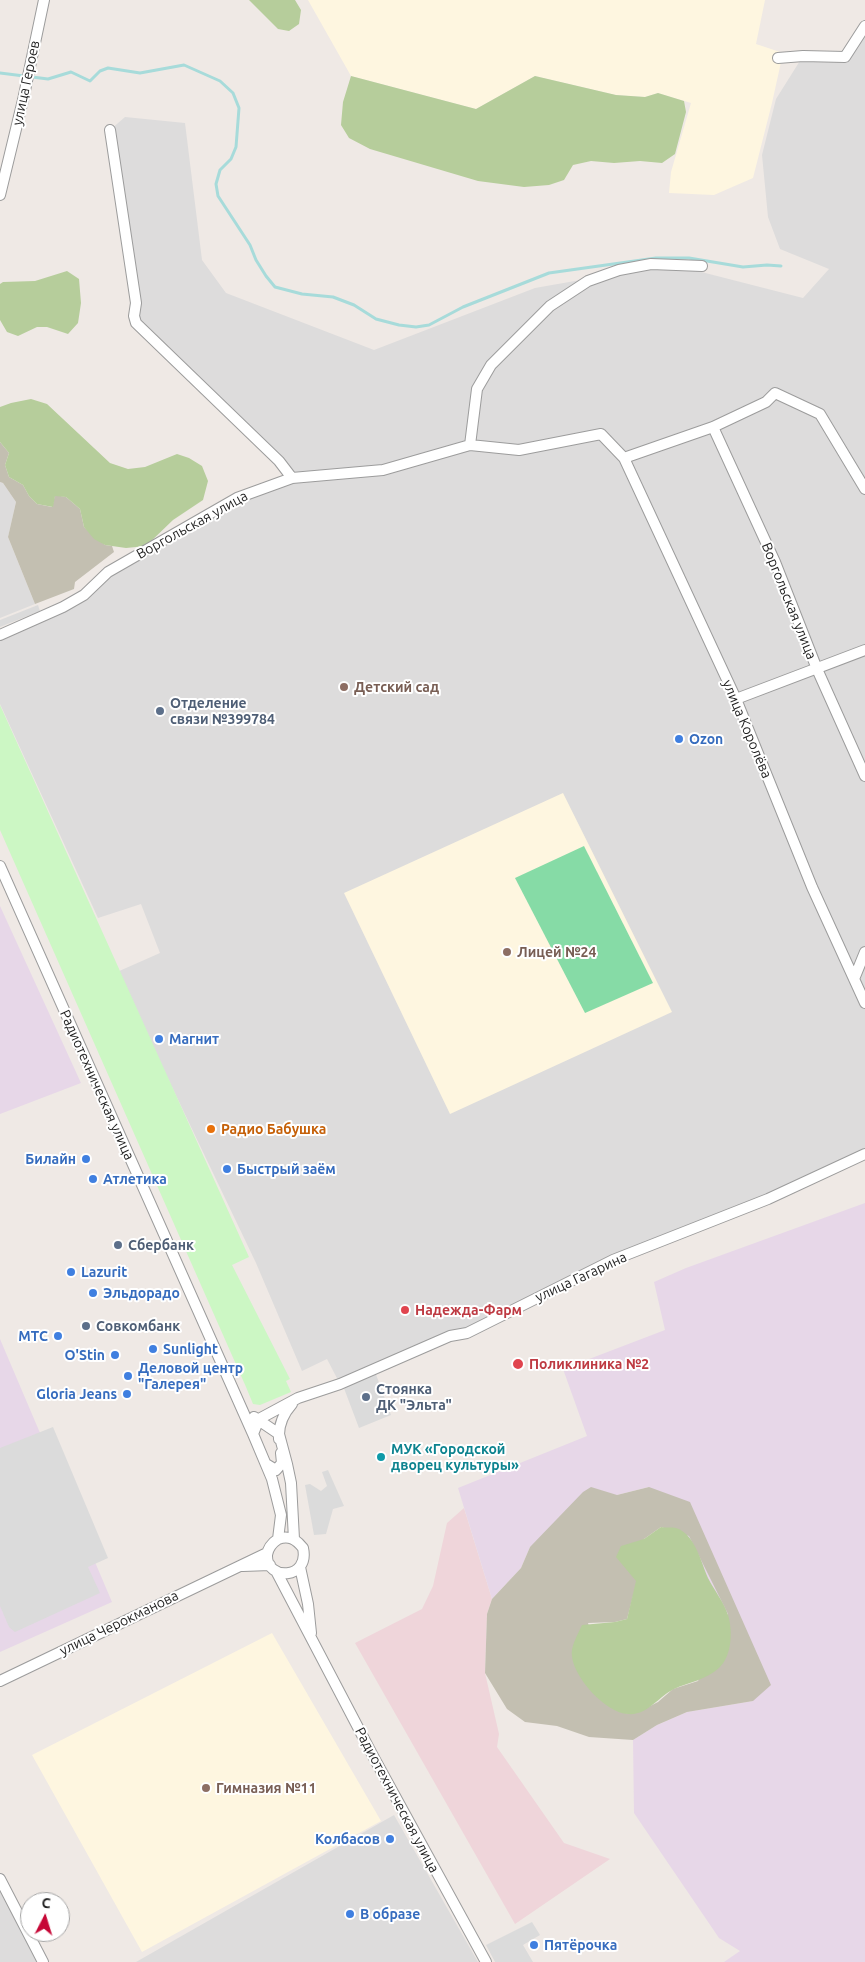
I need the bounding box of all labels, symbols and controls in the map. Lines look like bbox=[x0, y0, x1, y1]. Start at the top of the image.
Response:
street label: улица Героев bbox=[9, 39, 43, 127]
street label: Воргольская улица bbox=[133, 487, 251, 563]
street label: Воргольская улица bbox=[758, 540, 820, 662]
street label: улица Королёва bbox=[719, 677, 775, 781]
place label: Детский сад bbox=[354, 679, 439, 695]
marker: Детский сад bbox=[338, 681, 350, 693]
place label: Отделение связи №399784 bbox=[170, 695, 275, 728]
marker: Отделение связи №399784 bbox=[154, 705, 166, 717]
place label: Ozon bbox=[689, 731, 723, 747]
marker: Ozon bbox=[673, 733, 685, 745]
place label: Лицей №24 bbox=[517, 944, 596, 960]
marker: Лицей №24 bbox=[501, 946, 513, 958]
street label: Радиотехническая улица bbox=[56, 1007, 138, 1163]
place label: Магнит bbox=[169, 1031, 219, 1047]
marker: Магнит bbox=[153, 1033, 165, 1045]
place label: Радио Бабушка bbox=[221, 1121, 326, 1137]
marker: Радио Бабушка bbox=[205, 1123, 217, 1135]
place label: Билайн bbox=[25, 1151, 76, 1167]
marker: Билайн bbox=[80, 1153, 92, 1165]
place label: Быстрый заём bbox=[237, 1161, 336, 1177]
marker: Быстрый заём bbox=[221, 1163, 233, 1175]
place label: Атлетика bbox=[103, 1171, 167, 1187]
marker: Атлетика bbox=[87, 1173, 99, 1185]
place label: Сбербанк bbox=[128, 1237, 194, 1253]
marker: Сбербанк bbox=[112, 1239, 124, 1251]
street label: улица Гагарина bbox=[533, 1248, 629, 1306]
place label: Lazurit bbox=[81, 1264, 127, 1280]
marker: Lazurit bbox=[65, 1266, 77, 1278]
place label: Эльдорадо bbox=[103, 1285, 180, 1301]
marker: Эльдорадо bbox=[87, 1287, 99, 1299]
place label: Надежда-Фарм bbox=[415, 1302, 522, 1318]
marker: Надежда-Фарм bbox=[399, 1304, 411, 1316]
place label: Совкомбанк bbox=[96, 1318, 180, 1334]
marker: Совкомбанк bbox=[80, 1320, 92, 1332]
place label: МТС bbox=[18, 1328, 48, 1344]
marker: МТС bbox=[52, 1330, 64, 1342]
place label: Sunlight bbox=[163, 1341, 218, 1357]
marker: Sunlight bbox=[147, 1343, 159, 1355]
place label: O'Stin bbox=[65, 1347, 105, 1363]
marker: O'Stin bbox=[109, 1349, 121, 1361]
place label: Поликлиника №2 bbox=[529, 1356, 649, 1372]
marker: Поликлиника №2 bbox=[511, 1357, 525, 1371]
place label: Деловой центр "Галерея" bbox=[138, 1360, 243, 1392]
marker: Деловой центр "Галерея" bbox=[122, 1370, 134, 1382]
place label: Стоянка ДК "Эльта" bbox=[376, 1381, 452, 1414]
place label: Gloria Jeans bbox=[36, 1386, 117, 1402]
marker: Gloria Jeans bbox=[121, 1388, 133, 1400]
marker: Стоянка ДК "Эльта" bbox=[360, 1391, 372, 1403]
place label: МУК «Городской дворец культуры» bbox=[391, 1441, 519, 1474]
marker: МУК «Городской дворец культуры» bbox=[375, 1451, 387, 1463]
street label: улица Черокманова bbox=[57, 1587, 181, 1659]
street label: Радиотехническая улица bbox=[351, 1724, 443, 1876]
place label: Гимназия №11 bbox=[216, 1780, 316, 1796]
marker: Гимназия №11 bbox=[200, 1782, 212, 1794]
place label: Колбасов bbox=[315, 1831, 380, 1847]
marker: Колбасов bbox=[384, 1833, 396, 1845]
north arrow bbox=[20, 1892, 70, 1942]
text: С bbox=[41, 1895, 51, 1911]
place label: В образе bbox=[360, 1906, 420, 1922]
marker: В образе bbox=[344, 1908, 356, 1920]
place label: Пятёрочка bbox=[544, 1937, 617, 1953]
marker: Пятёрочка bbox=[528, 1939, 540, 1951]

